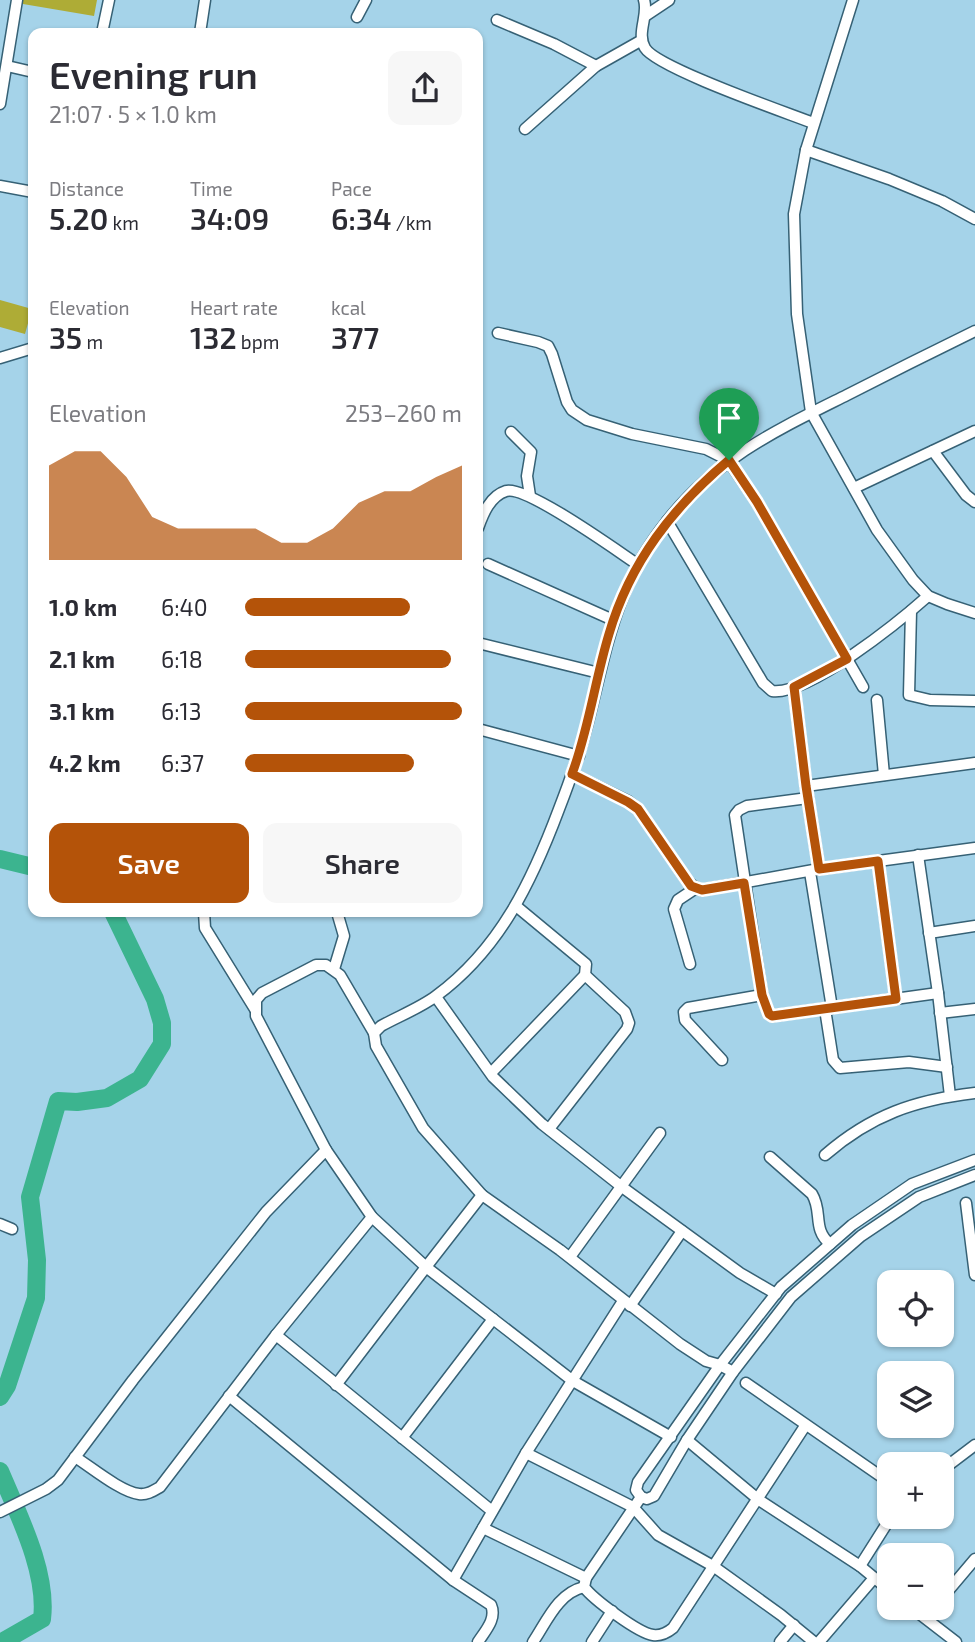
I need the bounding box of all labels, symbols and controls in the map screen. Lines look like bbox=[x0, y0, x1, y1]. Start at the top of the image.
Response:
text: Evening run bbox=[49, 51, 258, 97]
button: share bbox=[388, 51, 462, 125]
text: 21:07 · 5 × 1.0 km bbox=[49, 100, 217, 128]
text: Distance bbox=[49, 177, 124, 200]
text: Time bbox=[190, 177, 233, 200]
text: Pace bbox=[331, 177, 372, 200]
text: 5.20 bbox=[49, 200, 108, 236]
text: 34:09 bbox=[190, 200, 269, 236]
text: 6:34 bbox=[331, 200, 392, 236]
text: km bbox=[108, 211, 139, 234]
text: /km bbox=[392, 211, 432, 234]
text: Elevation bbox=[49, 296, 130, 319]
text: Heart rate bbox=[190, 296, 278, 319]
text: kcal bbox=[331, 296, 366, 319]
text: 35 bbox=[49, 319, 82, 355]
text: 132 bbox=[190, 319, 237, 355]
text: 377 bbox=[331, 319, 379, 355]
text: m bbox=[82, 330, 103, 353]
text: bpm bbox=[237, 330, 279, 353]
pin bbox=[699, 388, 759, 460]
text: Elevation bbox=[49, 399, 147, 427]
text: 253–260 m bbox=[345, 399, 462, 427]
icon: arrive bbox=[710, 399, 748, 437]
text: 1.0 km bbox=[49, 593, 117, 621]
text: 6:40 bbox=[161, 593, 208, 621]
text: 2.1 km bbox=[49, 645, 115, 673]
text: 6:18 bbox=[161, 645, 203, 673]
text: 3.1 km bbox=[49, 697, 115, 725]
text: 6:13 bbox=[161, 697, 202, 725]
text: 4.2 km bbox=[49, 749, 121, 777]
text: 6:37 bbox=[161, 749, 204, 777]
button: Save bbox=[49, 823, 249, 903]
button: Share bbox=[263, 823, 462, 903]
map controls bbox=[877, 1270, 954, 1620]
button: locate bbox=[877, 1270, 954, 1347]
button: layers bbox=[877, 1361, 954, 1438]
button: + bbox=[877, 1452, 954, 1529]
button: − bbox=[877, 1543, 954, 1620]

